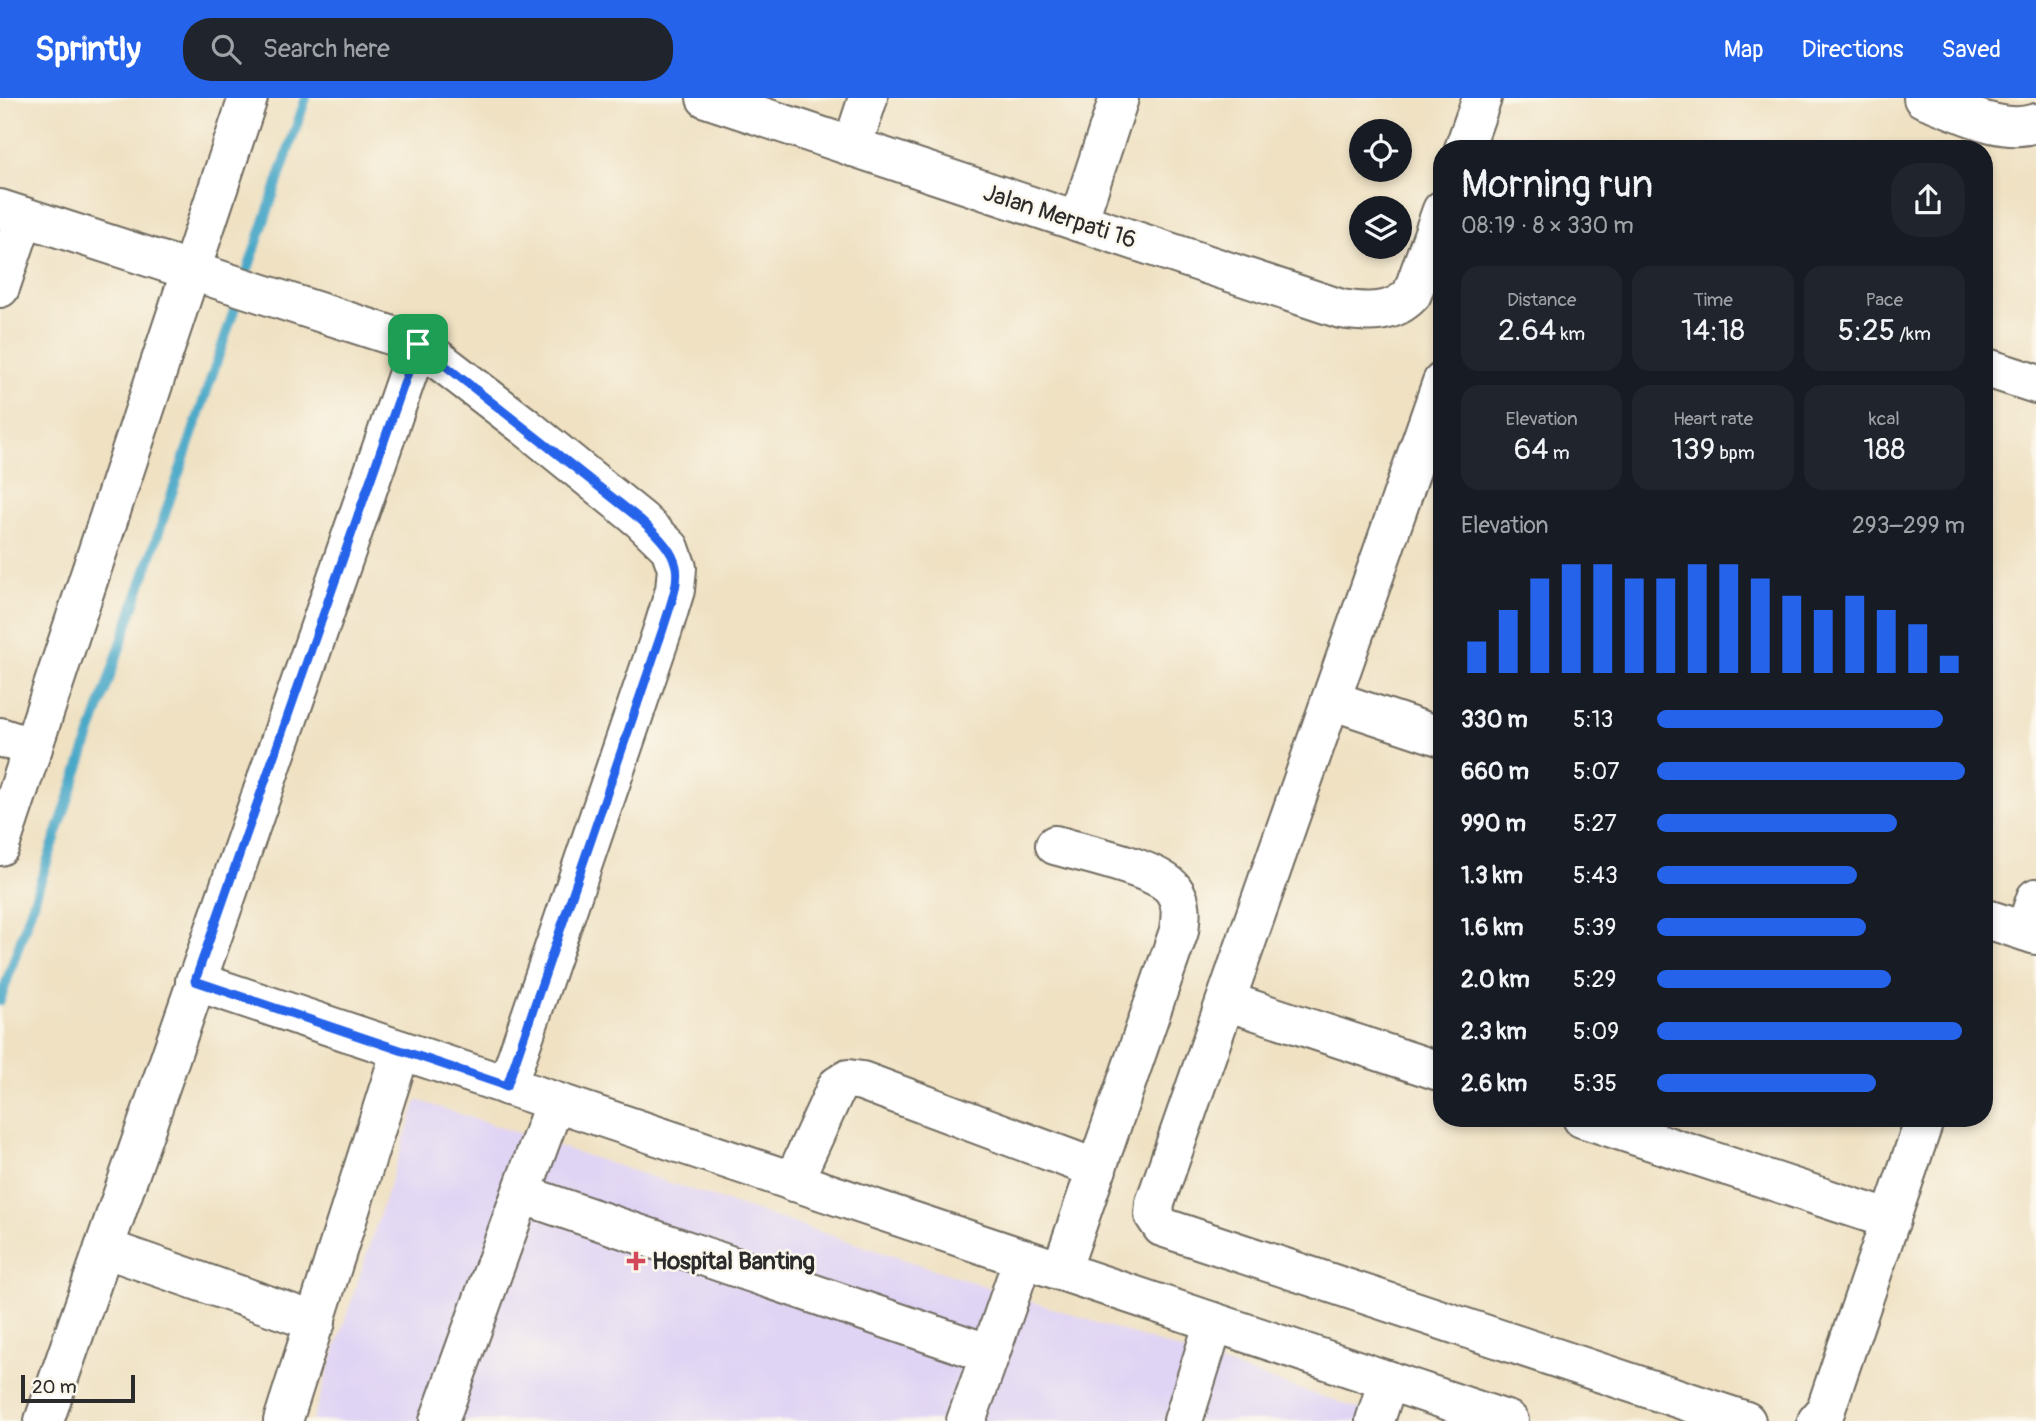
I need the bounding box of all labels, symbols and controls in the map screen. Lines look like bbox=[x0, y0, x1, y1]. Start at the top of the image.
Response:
search box bbox=[183, 18, 673, 81]
text: Sprintly bbox=[35, 29, 141, 70]
icon: search bbox=[207, 30, 245, 68]
text: Search here bbox=[263, 33, 390, 65]
text: Map bbox=[1724, 35, 1764, 64]
text: Directions bbox=[1802, 35, 1903, 64]
text: Saved bbox=[1941, 35, 2001, 64]
map controls bbox=[1349, 119, 1412, 259]
button: locate bbox=[1349, 119, 1412, 182]
text: Morning run bbox=[1461, 161, 1653, 209]
button: share bbox=[1891, 163, 1965, 237]
street label: Jalan Merpati 16 bbox=[979, 178, 1140, 255]
button: layers bbox=[1349, 196, 1412, 259]
text: 08:19 · 8 × 330 m bbox=[1461, 211, 1634, 240]
text: Distance bbox=[1507, 288, 1576, 312]
text: Time bbox=[1693, 288, 1733, 312]
text: Pace bbox=[1866, 288, 1903, 312]
text: 2.64 bbox=[1498, 312, 1556, 349]
text: 14:18 bbox=[1681, 312, 1745, 349]
text: 5:25 bbox=[1838, 312, 1895, 349]
pin bbox=[388, 314, 448, 374]
text: km bbox=[1556, 322, 1585, 346]
text: /km bbox=[1895, 322, 1931, 346]
icon: arrive bbox=[399, 325, 437, 363]
text: Elevation bbox=[1505, 407, 1578, 431]
text: Heart rate bbox=[1673, 407, 1753, 431]
text: kcal bbox=[1869, 407, 1900, 431]
text: 64 bbox=[1514, 431, 1549, 468]
text: 139 bbox=[1671, 431, 1715, 468]
text: 188 bbox=[1863, 431, 1905, 468]
text: m bbox=[1549, 441, 1570, 465]
text: bpm bbox=[1715, 441, 1755, 465]
text: Elevation bbox=[1461, 511, 1549, 540]
text: 293–299 m bbox=[1852, 511, 1965, 540]
text: 330 m bbox=[1461, 705, 1528, 734]
text: 5:13 bbox=[1573, 705, 1613, 734]
text: 660 m bbox=[1461, 757, 1529, 786]
text: 5:07 bbox=[1573, 757, 1619, 786]
text: 990 m bbox=[1461, 809, 1526, 838]
text: 5:27 bbox=[1573, 809, 1617, 838]
text: 1.3 km bbox=[1461, 861, 1523, 890]
text: 5:43 bbox=[1573, 861, 1618, 890]
text: 1.6 km bbox=[1461, 913, 1523, 942]
text: 5:39 bbox=[1573, 913, 1616, 942]
text: 2.0 km bbox=[1461, 965, 1530, 994]
text: 5:29 bbox=[1573, 965, 1616, 994]
text: 2.3 km bbox=[1461, 1017, 1527, 1046]
text: 5:09 bbox=[1573, 1017, 1619, 1046]
text: 2.6 km bbox=[1461, 1069, 1527, 1098]
text: 5:35 bbox=[1573, 1069, 1617, 1098]
place label: Hospital Banting bbox=[652, 1247, 815, 1276]
marker: Hospital Banting bbox=[626, 1251, 646, 1271]
scale bar bbox=[21, 1372, 135, 1404]
text: 20 m bbox=[32, 1375, 77, 1399]

